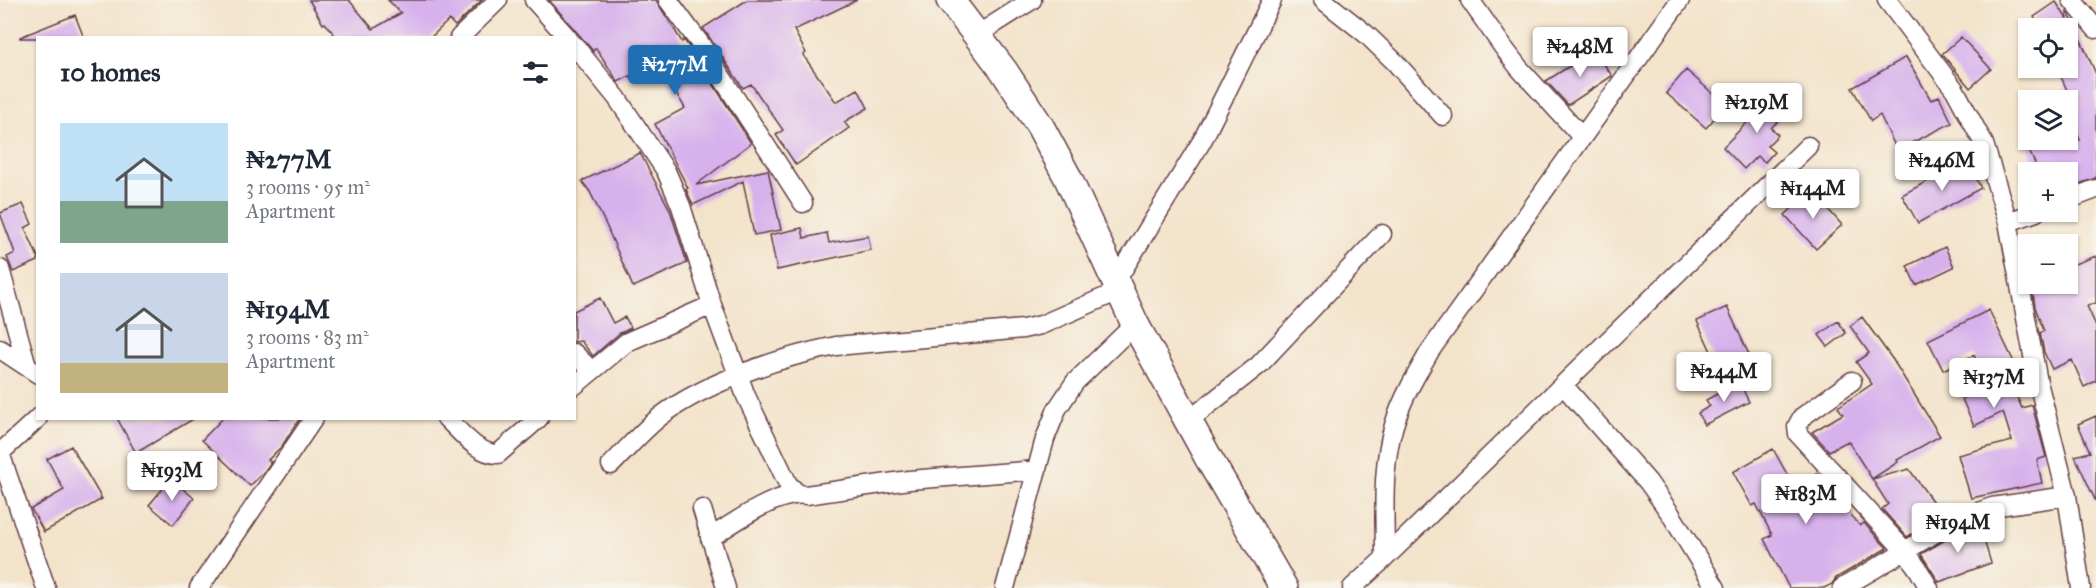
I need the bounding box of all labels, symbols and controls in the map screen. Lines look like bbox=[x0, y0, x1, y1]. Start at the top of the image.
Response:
map controls bbox=[2018, 18, 2078, 294]
button: locate bbox=[2018, 18, 2078, 78]
pin: ₦248M bbox=[1538, 27, 1622, 78]
text: ₦248M bbox=[1547, 34, 1613, 58]
pin: ₦277M bbox=[633, 45, 717, 96]
text: ₦277M bbox=[642, 52, 708, 76]
text: 10 homes bbox=[60, 56, 161, 88]
icon: filters bbox=[519, 56, 552, 89]
pin: ₦219M bbox=[1715, 83, 1799, 134]
text: ₦219M bbox=[1725, 90, 1789, 114]
button: layers bbox=[2018, 90, 2078, 150]
pin: ₦246M bbox=[1900, 141, 1984, 192]
text: ₦277M bbox=[246, 143, 331, 175]
icon: home bbox=[108, 147, 180, 219]
text: ₦246M bbox=[1909, 148, 1975, 172]
button: + bbox=[2018, 162, 2078, 222]
pin: ₦144M bbox=[1771, 169, 1855, 220]
text: 3 rooms · 95 m² bbox=[246, 175, 370, 199]
text: ₦144M bbox=[1780, 176, 1846, 200]
text: Apartment bbox=[246, 199, 335, 223]
button: − bbox=[2018, 234, 2078, 294]
text: ₦194M bbox=[246, 293, 330, 325]
icon: home bbox=[108, 297, 180, 369]
text: 3 rooms · 83 m² bbox=[246, 325, 369, 349]
text: Apartment bbox=[246, 349, 335, 373]
pin: ₦244M bbox=[1682, 352, 1766, 403]
pin: ₦137M bbox=[1952, 358, 2036, 409]
text: ₦244M bbox=[1690, 359, 1758, 383]
text: ₦137M bbox=[1963, 365, 2025, 389]
pin: ₦193M bbox=[130, 451, 214, 502]
text: ₦193M bbox=[141, 458, 203, 482]
pin: ₦183M bbox=[1764, 474, 1848, 525]
text: ₦183M bbox=[1775, 481, 1837, 505]
pin: ₦194M bbox=[1916, 503, 2000, 554]
text: ₦194M bbox=[1926, 510, 1990, 534]

